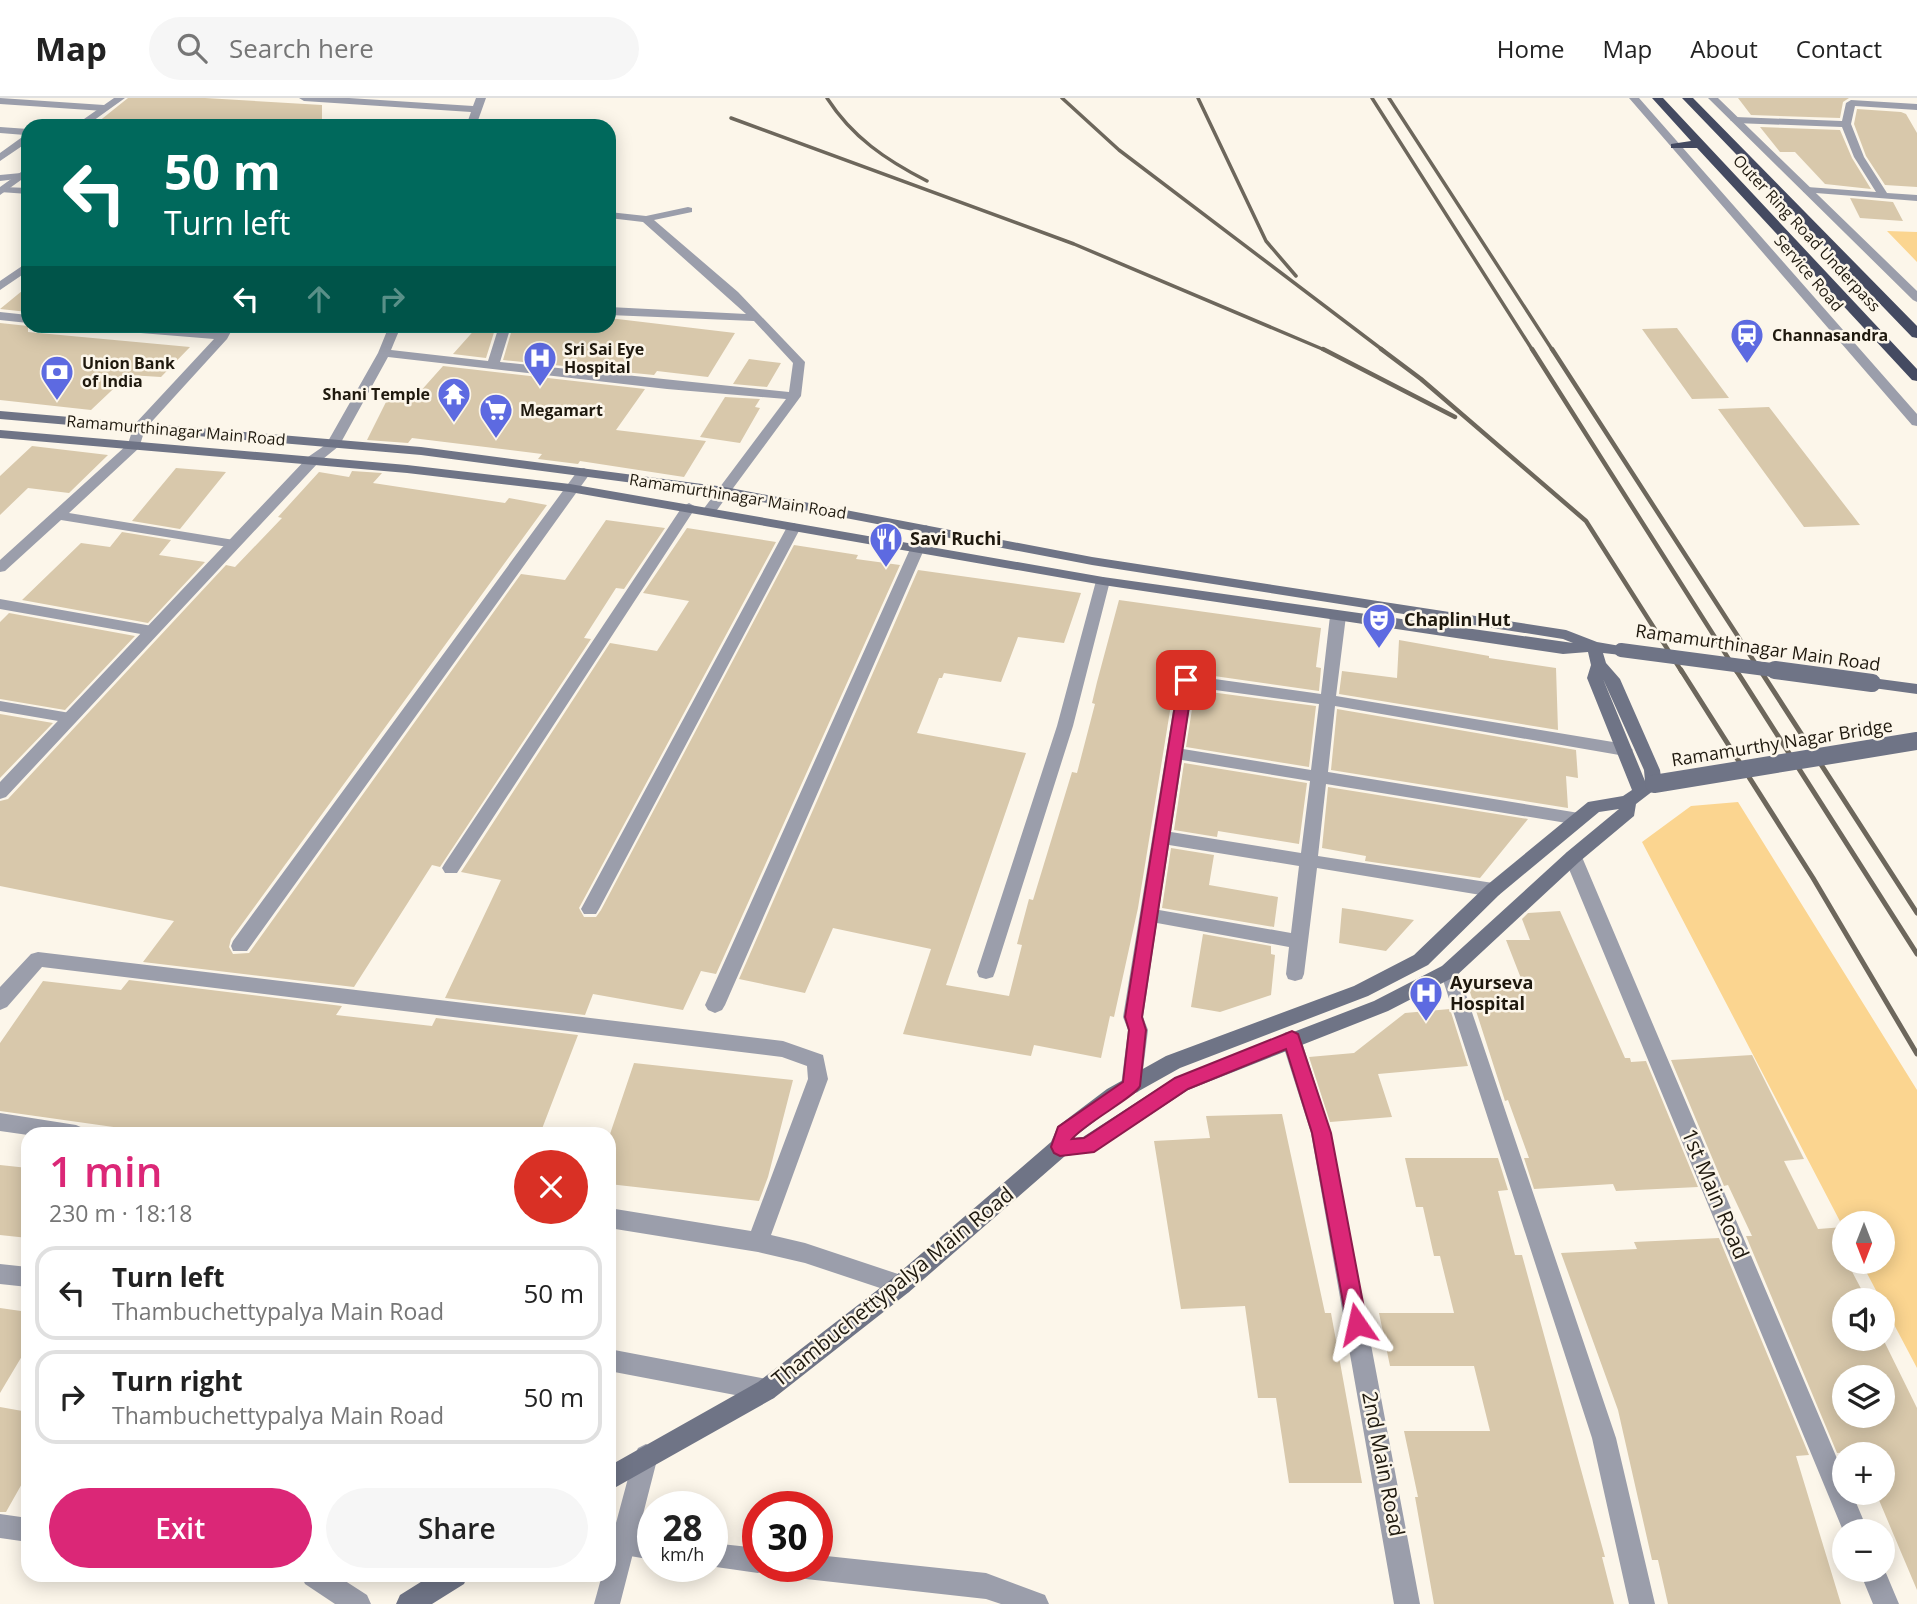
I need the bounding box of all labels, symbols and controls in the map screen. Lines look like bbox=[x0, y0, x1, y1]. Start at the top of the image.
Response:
search box bbox=[149, 17, 639, 80]
text: Map bbox=[35, 26, 107, 71]
icon: search bbox=[173, 29, 211, 67]
text: Search here bbox=[229, 30, 374, 66]
text: Home bbox=[1497, 32, 1565, 65]
text: Map bbox=[1603, 32, 1652, 65]
text: About bbox=[1690, 32, 1758, 65]
text: Contact bbox=[1796, 32, 1882, 65]
text: 50 m bbox=[164, 138, 281, 204]
icon: left bbox=[49, 147, 140, 238]
street label: Outer Ring Road Underpass bbox=[1728, 150, 1886, 316]
text: Turn left bbox=[164, 201, 290, 244]
street label: Service Road bbox=[1769, 230, 1849, 316]
icon: left bbox=[227, 280, 265, 318]
icon: ahead bbox=[300, 280, 338, 318]
icon: right bbox=[373, 280, 411, 318]
station icon: Channasandra bbox=[1728, 316, 1766, 365]
place label: Channasandra bbox=[1772, 324, 1888, 346]
place label: Sri Sai Eye Hospital bbox=[564, 338, 644, 378]
hospital icon: Sri Sai Eye Hospital bbox=[521, 339, 559, 388]
place label: Union Bank of India bbox=[82, 352, 175, 392]
bank icon: Union Bank of India bbox=[38, 353, 76, 402]
temple icon: Shani Temple bbox=[435, 375, 473, 424]
place label: Shani Temple bbox=[323, 383, 430, 405]
supermarket icon: Megamart bbox=[477, 391, 515, 440]
place label: Megamart bbox=[520, 399, 603, 421]
street label: Ramamurthinagar Main Road bbox=[66, 409, 286, 451]
street label: Ramamurthinagar Main Road bbox=[628, 468, 848, 524]
restaurant icon: Savi Ruchi bbox=[867, 520, 905, 569]
place label: Savi Ruchi bbox=[910, 526, 1002, 550]
theatre icon: Chaplin Hut bbox=[1360, 601, 1398, 650]
place label: Chaplin Hut bbox=[1404, 607, 1511, 631]
street label: Ramamurthinagar Main Road bbox=[1634, 618, 1882, 676]
pin bbox=[1156, 650, 1216, 710]
icon: arrive bbox=[1167, 661, 1205, 699]
street label: Ramamurthy Nagar Bridge bbox=[1669, 713, 1894, 771]
place label: Ayurseva Hospital bbox=[1450, 970, 1533, 1015]
hospital icon: Ayurseva Hospital bbox=[1407, 974, 1445, 1023]
street label: 1st Main Road bbox=[1676, 1124, 1756, 1263]
text: 1 min bbox=[49, 1142, 162, 1199]
button: close bbox=[514, 1150, 588, 1224]
street label: Thambuchettypalya Main Road bbox=[766, 1180, 1019, 1393]
text: 230 m · 18:18 bbox=[49, 1197, 192, 1229]
north arrow bbox=[1832, 1211, 1895, 1274]
map controls bbox=[1832, 1211, 1895, 1582]
text: Turn left bbox=[112, 1259, 224, 1295]
icon: left bbox=[53, 1274, 91, 1312]
text: 50 m bbox=[523, 1275, 584, 1311]
position arrow bbox=[1320, 1287, 1394, 1361]
button: sound bbox=[1832, 1288, 1895, 1351]
text: Thambuchettypalya Main Road bbox=[112, 1295, 444, 1327]
text: Turn right bbox=[112, 1363, 243, 1399]
button: layers bbox=[1832, 1365, 1895, 1428]
icon: right bbox=[53, 1378, 91, 1416]
text: 50 m bbox=[523, 1379, 584, 1415]
street label: 2nd Main Road bbox=[1356, 1389, 1412, 1539]
text: Thambuchettypalya Main Road bbox=[112, 1399, 444, 1431]
button: + bbox=[1832, 1442, 1895, 1505]
button: Exit bbox=[49, 1488, 312, 1568]
button: Share bbox=[326, 1488, 588, 1568]
speed limit sign: 30 bbox=[742, 1491, 833, 1582]
text: 28 bbox=[662, 1504, 703, 1551]
button: − bbox=[1832, 1519, 1895, 1582]
text: km/h bbox=[661, 1542, 704, 1566]

